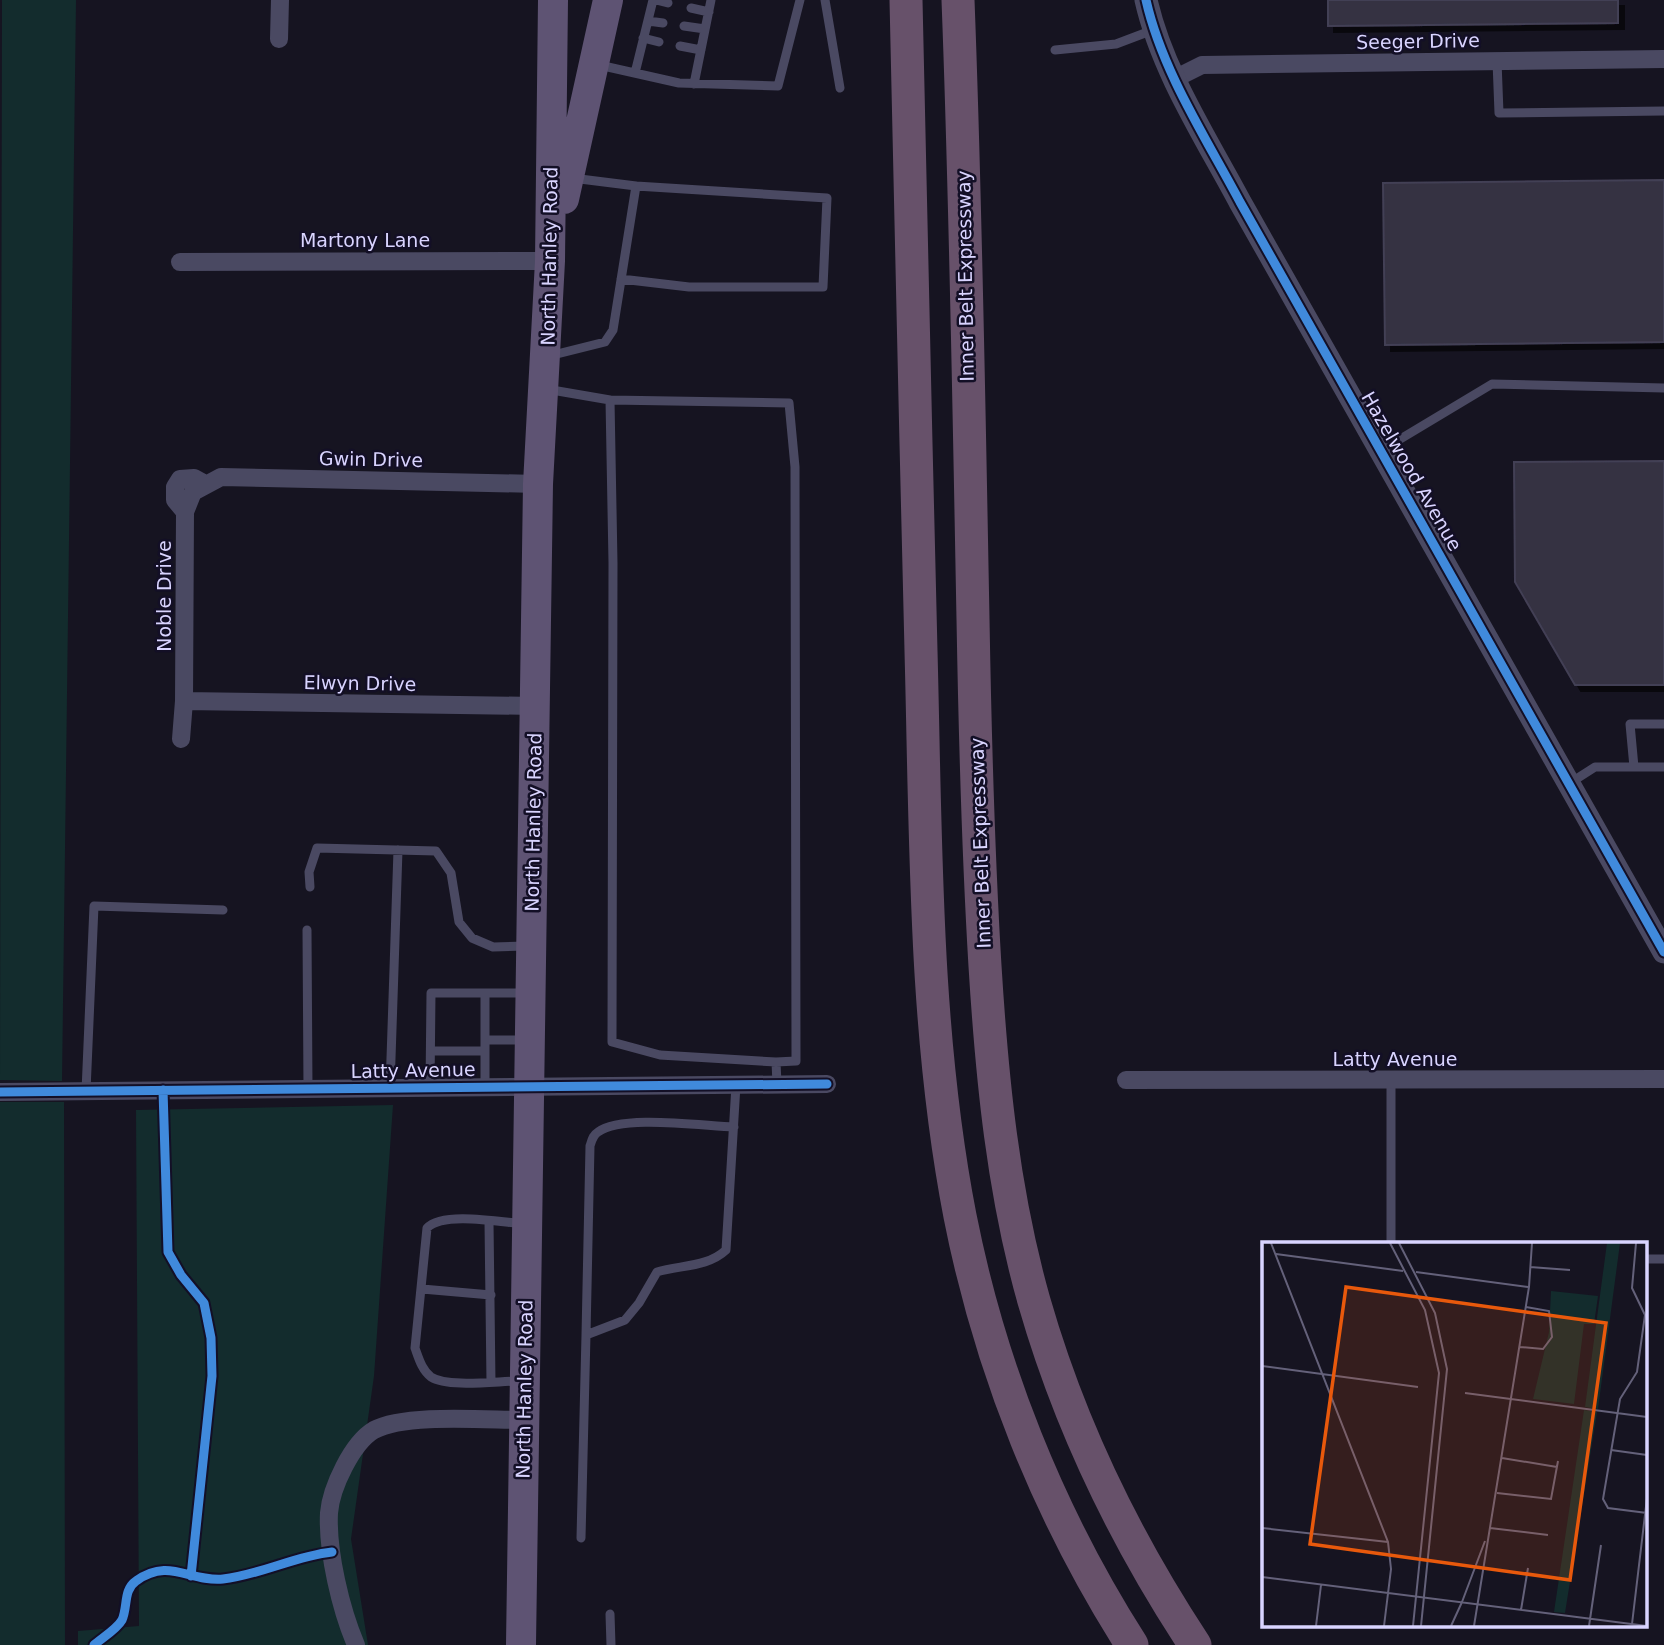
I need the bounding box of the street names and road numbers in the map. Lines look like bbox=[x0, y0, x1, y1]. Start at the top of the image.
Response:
street label: Seeger Drive bbox=[1356, 29, 1480, 53]
street label: North Hanley Road bbox=[536, 166, 562, 346]
street label: Inner Belt Expressway bbox=[952, 170, 978, 382]
street label: Martony Lane bbox=[300, 229, 430, 251]
street label: Hazelwood Avenue bbox=[1357, 387, 1467, 555]
street label: Gwin Drive bbox=[319, 447, 423, 471]
street label: Noble Drive bbox=[153, 540, 175, 652]
street label: Elwyn Drive bbox=[303, 671, 417, 695]
street label: North Hanley Road bbox=[520, 732, 546, 912]
street label: Inner Belt Expressway bbox=[965, 737, 995, 949]
street label: Latty Avenue bbox=[1332, 1048, 1458, 1070]
street label: Latty Avenue bbox=[350, 1058, 476, 1082]
street label: North Hanley Road bbox=[511, 1299, 537, 1479]

